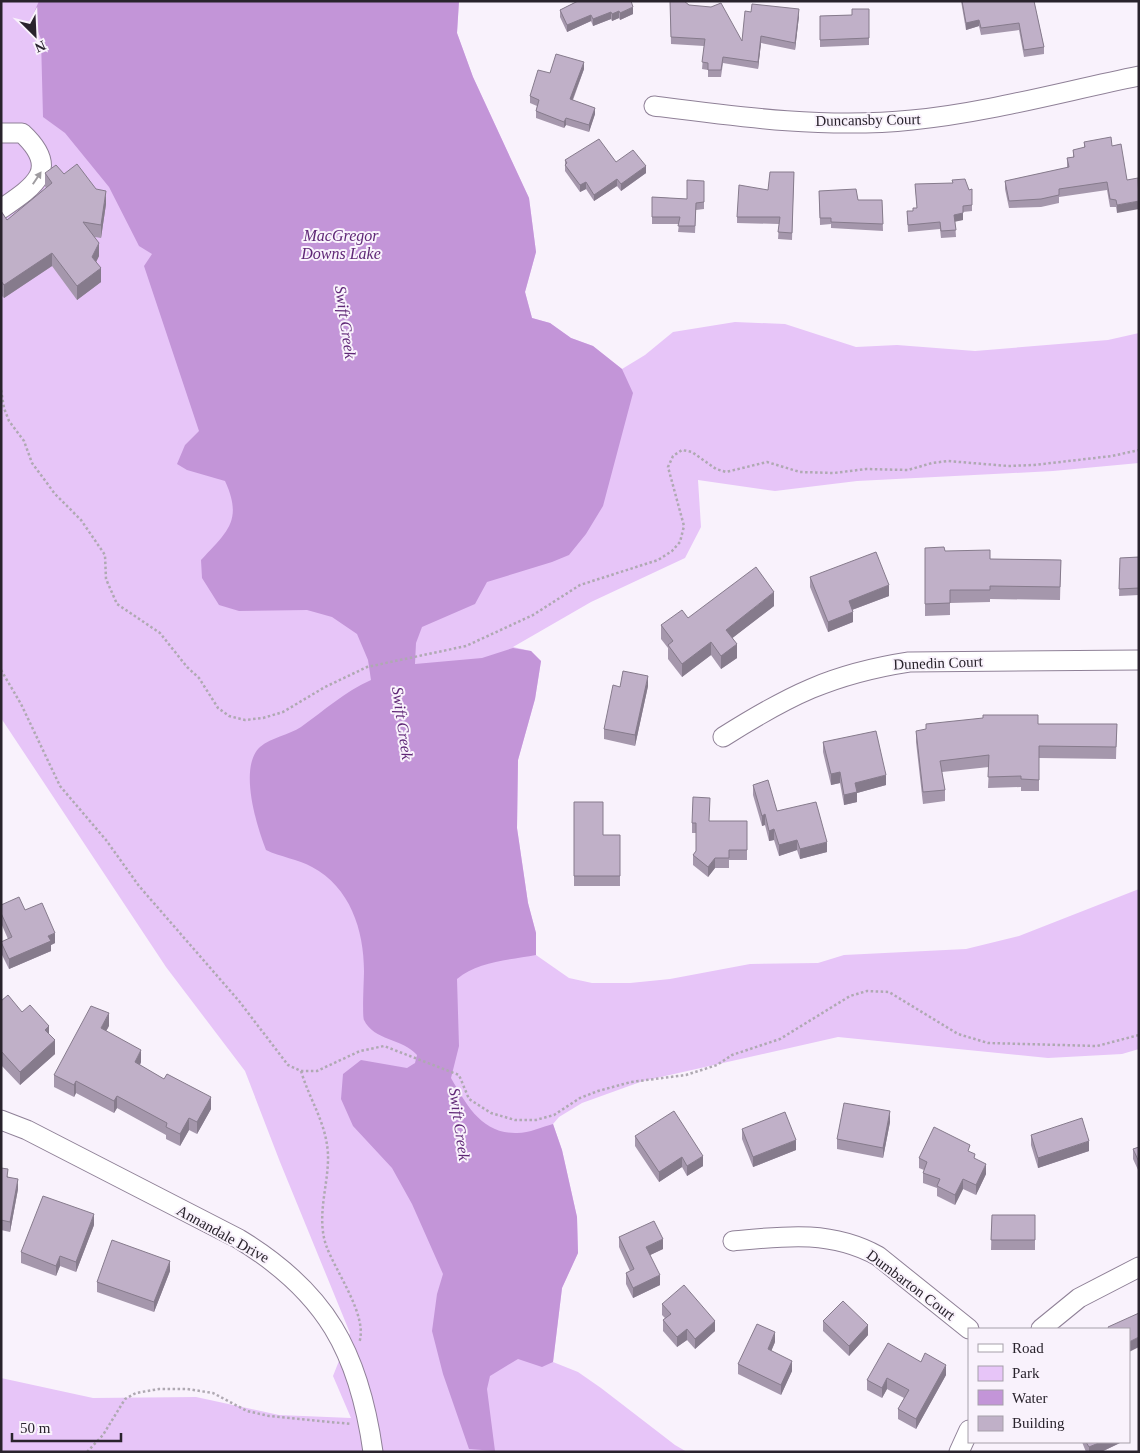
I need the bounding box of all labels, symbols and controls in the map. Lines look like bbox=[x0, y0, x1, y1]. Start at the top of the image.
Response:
north arrow bbox=[10, 10, 60, 60]
text: N bbox=[32, 38, 48, 55]
street label: Duncansby Court bbox=[815, 111, 922, 129]
one-way arrow bbox=[32, 171, 42, 185]
water label: MacGregor Downs Lake bbox=[300, 227, 381, 262]
water label: Swift Creek bbox=[331, 284, 359, 361]
street label: Dunedin Court bbox=[893, 653, 984, 673]
water label: Swift Creek bbox=[388, 685, 416, 762]
water label: Swift Creek bbox=[445, 1086, 473, 1163]
street label: Annandale Drive bbox=[174, 1202, 272, 1266]
street label: Dumbarton Court bbox=[864, 1247, 959, 1324]
legend bbox=[968, 1328, 1130, 1443]
text: Road bbox=[1012, 1340, 1044, 1356]
text: Park bbox=[1012, 1365, 1040, 1381]
text: Water bbox=[1012, 1390, 1047, 1406]
scale bar bbox=[12, 1410, 121, 1442]
text: Building bbox=[1012, 1415, 1065, 1431]
text: 50 m bbox=[20, 1420, 51, 1436]

